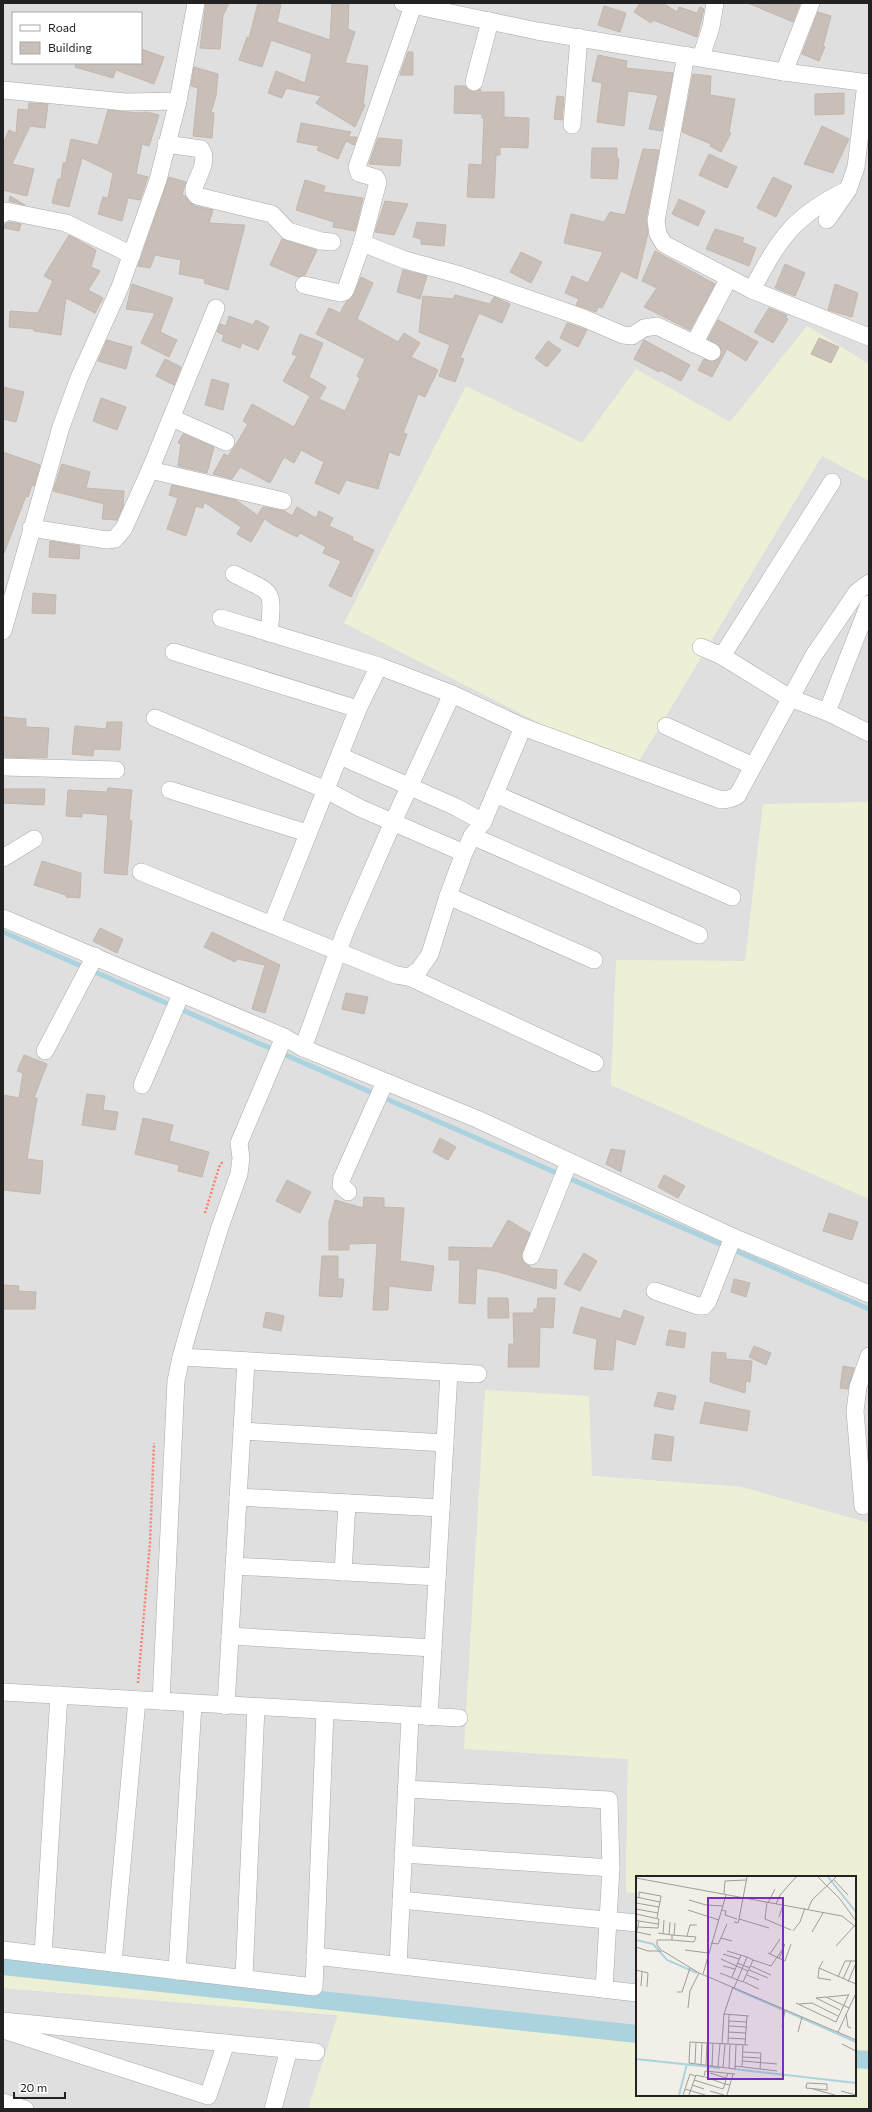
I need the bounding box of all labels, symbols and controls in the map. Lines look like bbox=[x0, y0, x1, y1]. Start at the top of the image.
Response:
legend bbox=[12, 12, 142, 64]
text: Road bbox=[48, 20, 76, 34]
text: Building bbox=[48, 40, 92, 54]
inset map bbox=[636, 1876, 856, 2096]
scale bar bbox=[14, 2074, 65, 2100]
text: 20 m bbox=[20, 2080, 47, 2094]

